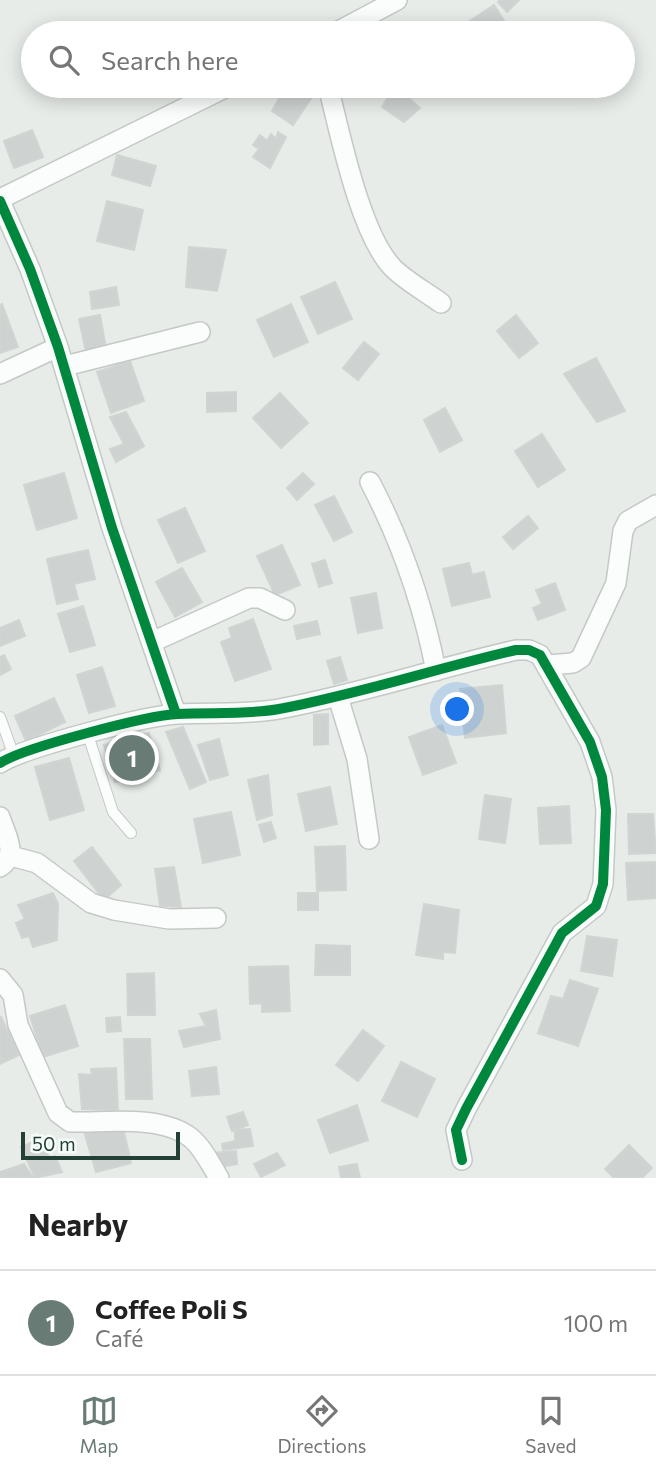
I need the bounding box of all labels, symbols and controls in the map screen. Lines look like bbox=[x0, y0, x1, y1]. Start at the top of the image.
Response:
search box bbox=[21, 21, 635, 98]
icon: search bbox=[45, 41, 83, 79]
text: Search here bbox=[101, 44, 239, 75]
your location bbox=[440, 692, 474, 726]
pin: 1 bbox=[109, 732, 155, 784]
scale bar bbox=[21, 1129, 180, 1161]
text: 50 m bbox=[32, 1132, 76, 1155]
text: Nearby bbox=[28, 1205, 128, 1242]
text: Coffee Poli S bbox=[95, 1293, 248, 1324]
text: 1 bbox=[46, 1309, 56, 1337]
text: 100 m bbox=[564, 1309, 628, 1337]
text: Café bbox=[95, 1324, 143, 1352]
tab: Map bbox=[79, 1392, 119, 1457]
tab: Directions bbox=[277, 1392, 367, 1457]
tab: Saved bbox=[525, 1392, 577, 1457]

